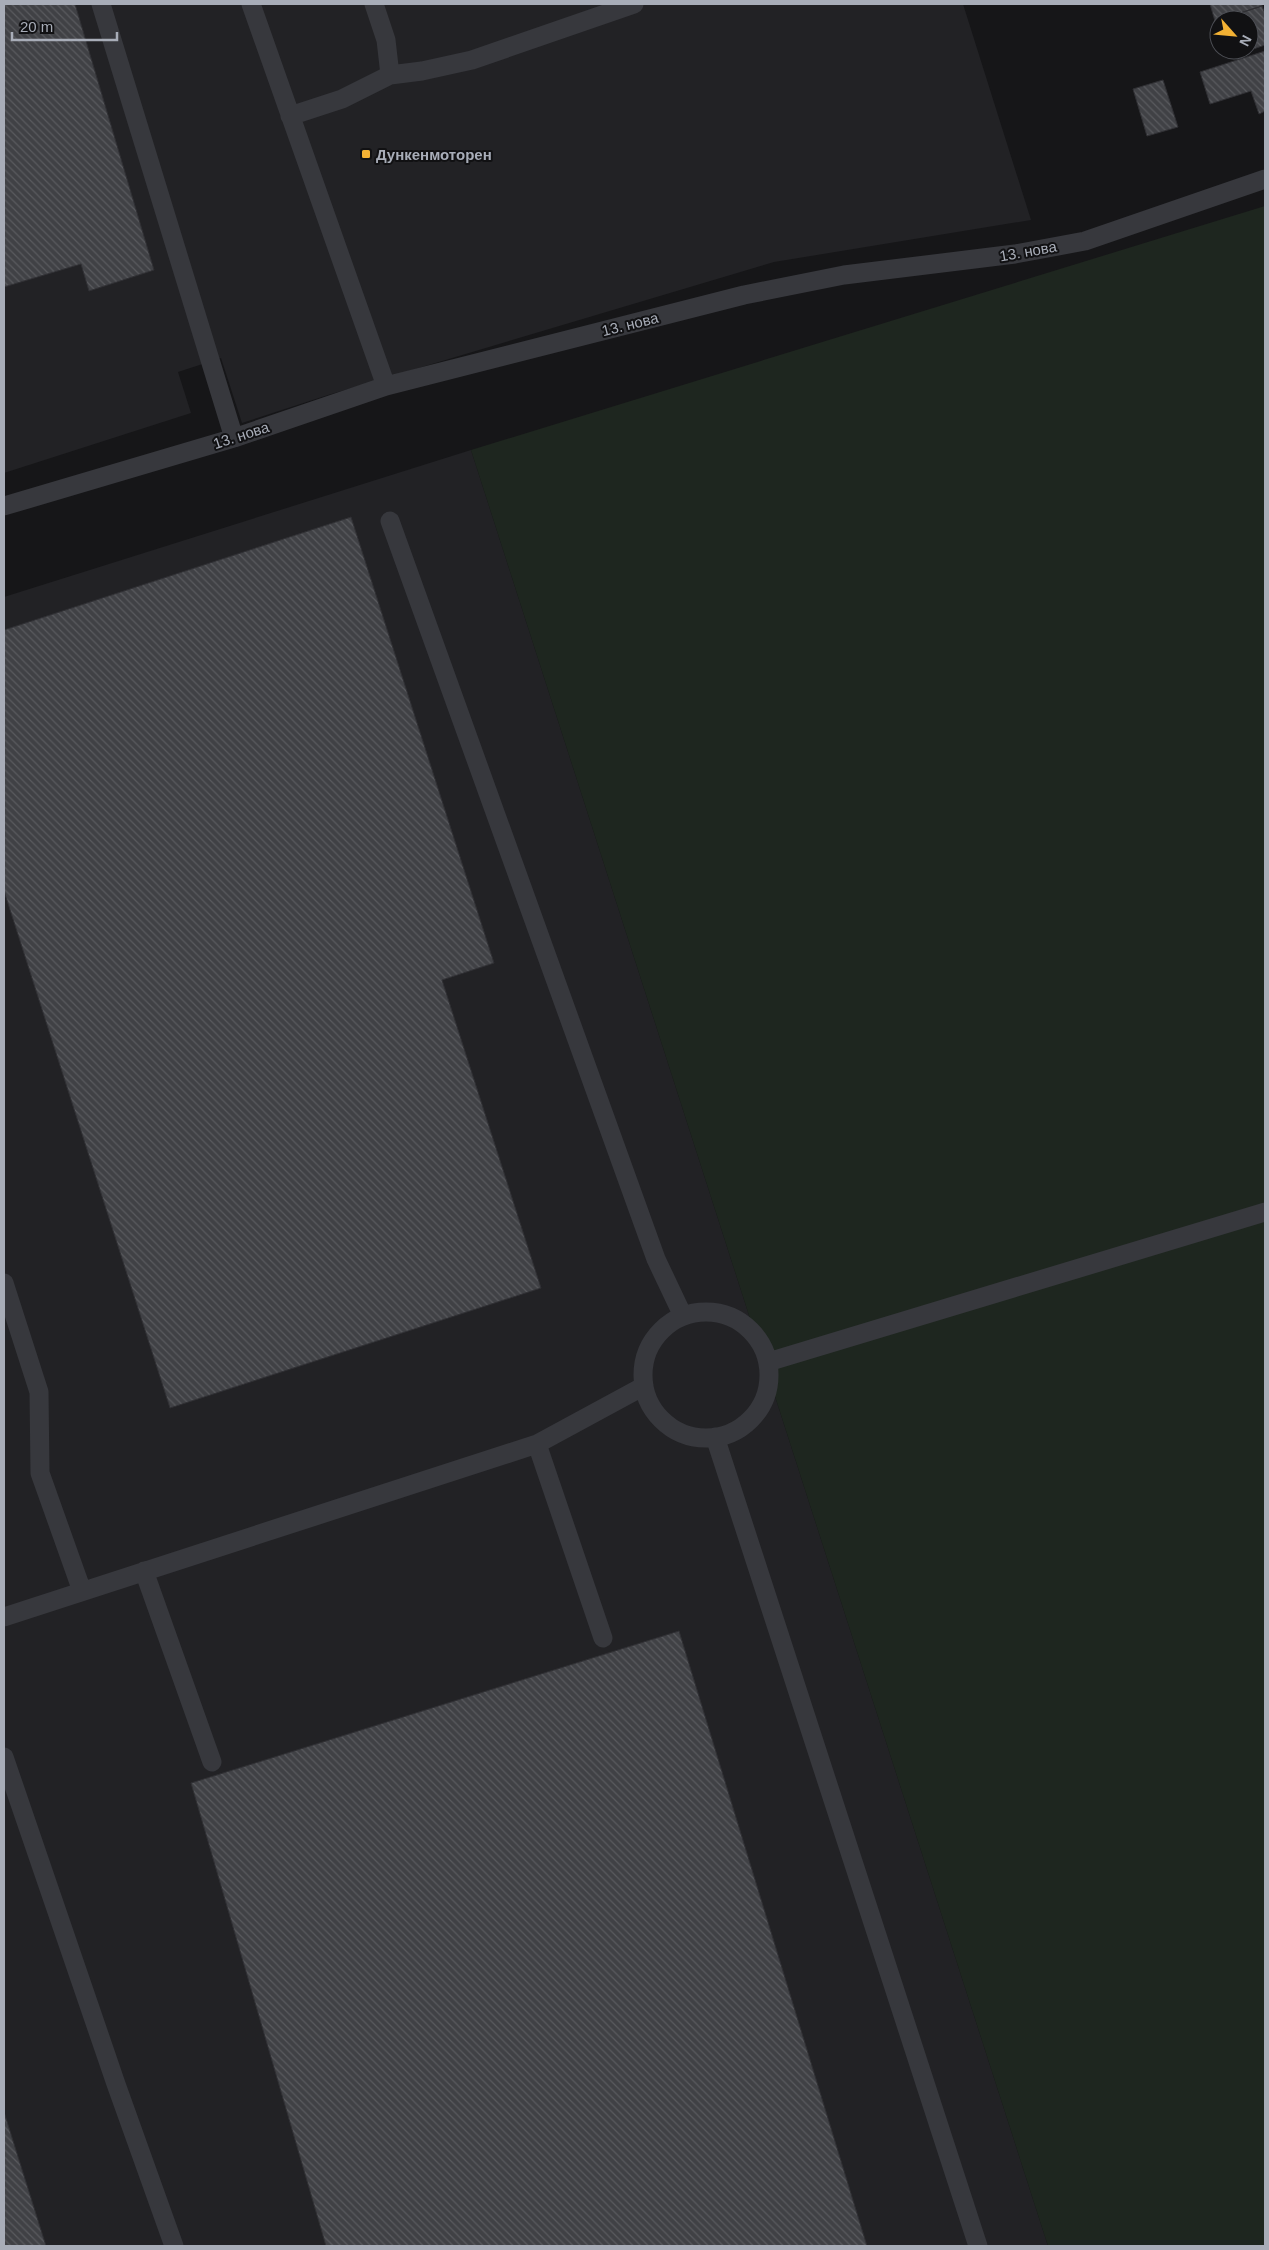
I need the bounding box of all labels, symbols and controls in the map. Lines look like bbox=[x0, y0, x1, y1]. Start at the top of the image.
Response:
scale bar bbox=[12, 10, 118, 42]
north arrow bbox=[1209, 10, 1259, 60]
text: 20 m bbox=[20, 18, 53, 35]
text: N bbox=[1236, 33, 1255, 49]
place label: Дункенмоторен bbox=[376, 146, 492, 163]
marker: Дункенмоторен bbox=[360, 148, 372, 160]
street label: 13. нова bbox=[998, 237, 1059, 264]
street label: 13. нова bbox=[600, 309, 661, 339]
street label: 13. нова bbox=[211, 418, 272, 452]

